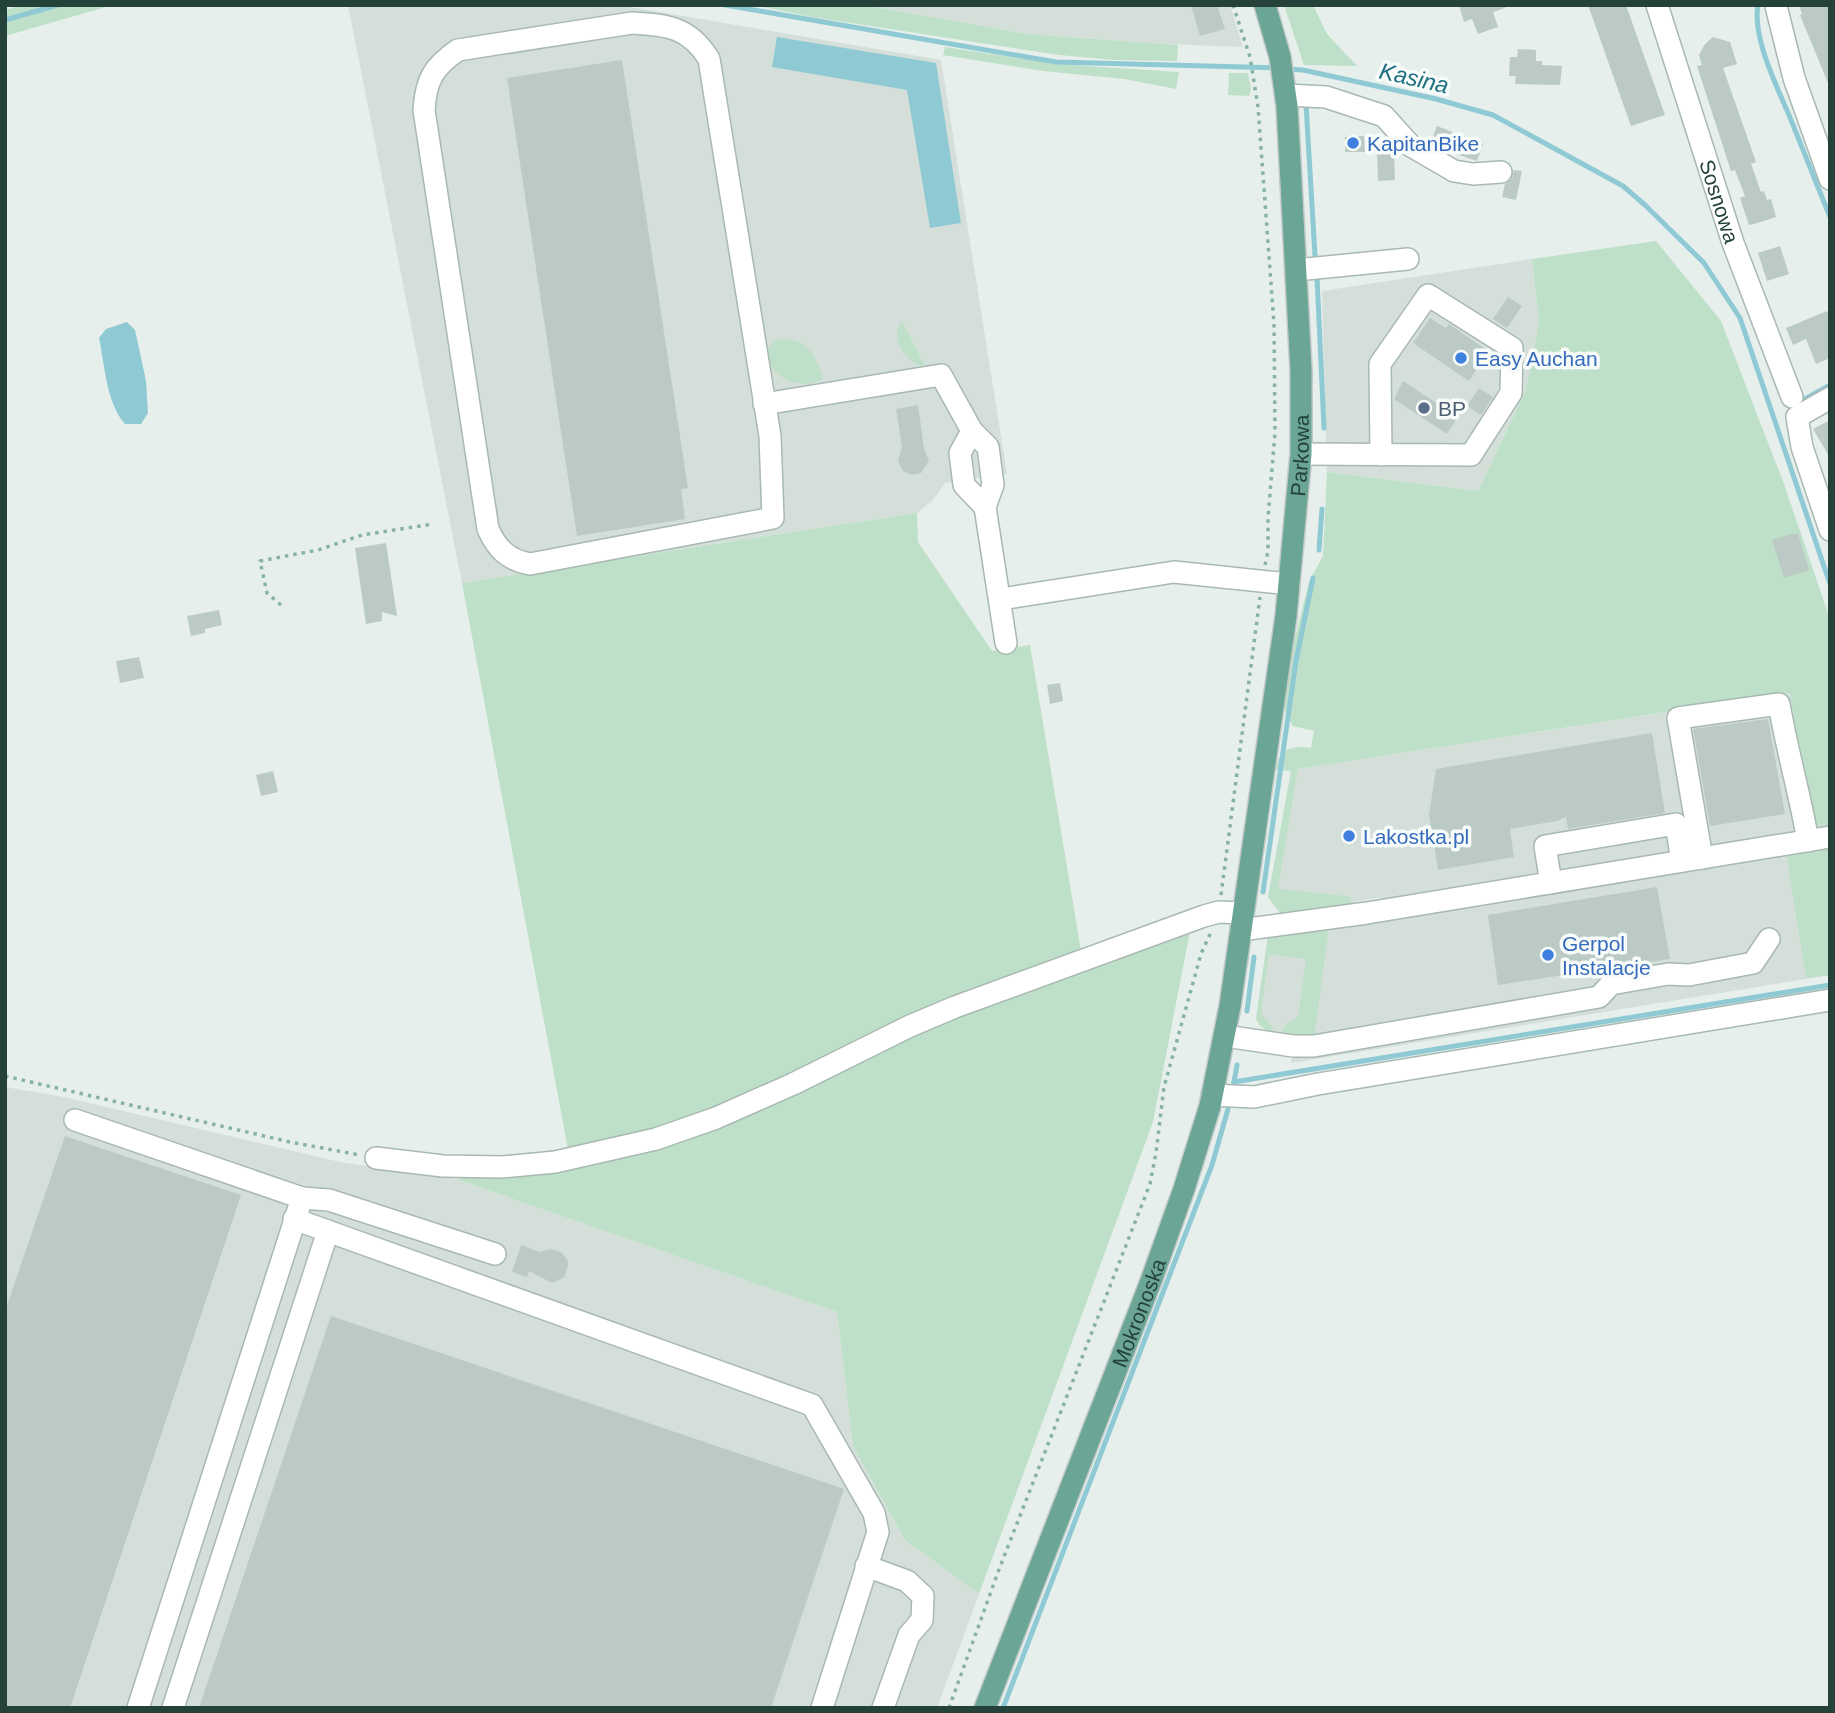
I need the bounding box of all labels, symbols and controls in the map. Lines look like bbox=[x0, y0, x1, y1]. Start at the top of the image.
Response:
water label: Kasina bbox=[1377, 57, 1451, 99]
place label: KapitanBike bbox=[1367, 132, 1479, 155]
marker: KapitanBike bbox=[1345, 135, 1361, 151]
street label: Sosnowa bbox=[1696, 157, 1744, 246]
place label: Easy Auchan bbox=[1475, 347, 1598, 370]
marker: Easy Auchan bbox=[1453, 350, 1469, 366]
place label: BP bbox=[1438, 397, 1466, 420]
marker: BP bbox=[1416, 400, 1432, 416]
street label: Parkowa bbox=[1286, 414, 1313, 497]
place label: Lakostka.pl bbox=[1363, 825, 1469, 848]
marker: Lakostka.pl bbox=[1341, 828, 1357, 844]
place label: Gerpol Instalacje bbox=[1562, 932, 1651, 979]
marker: Gerpol Instalacje bbox=[1540, 947, 1556, 963]
street label: Mokronoska bbox=[1107, 1255, 1170, 1370]

